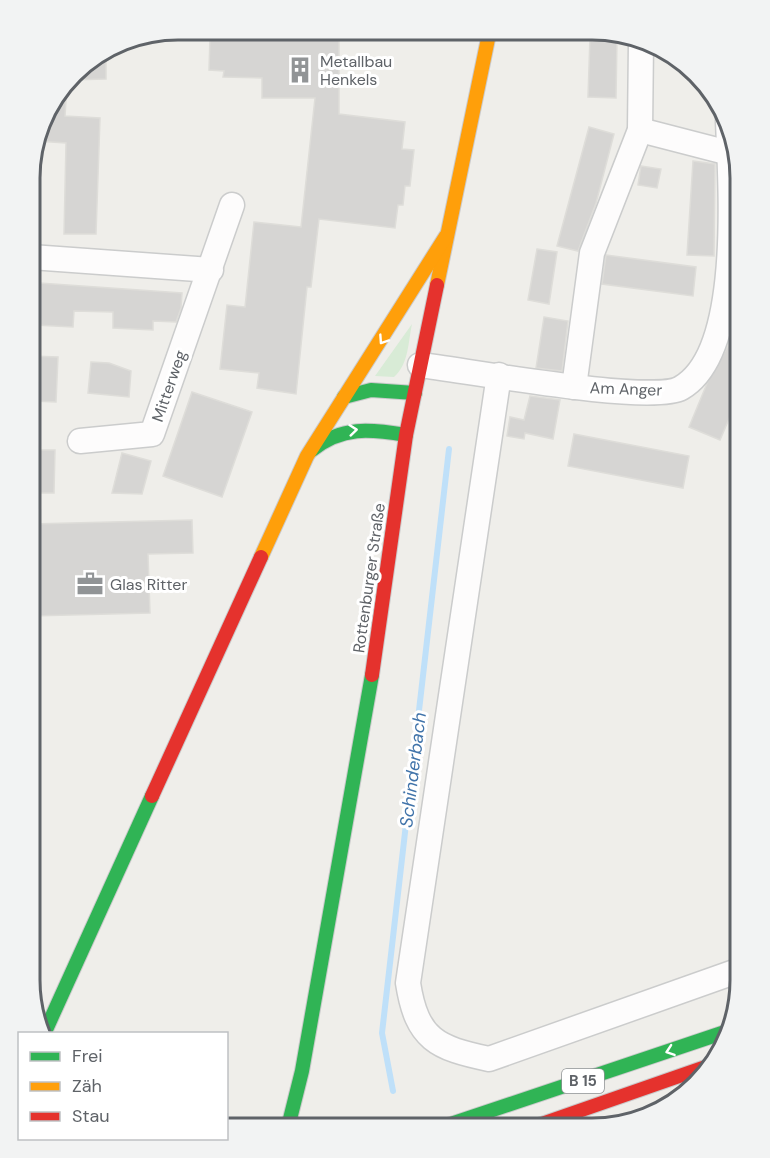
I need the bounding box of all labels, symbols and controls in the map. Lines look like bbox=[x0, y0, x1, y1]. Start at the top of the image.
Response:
place label: Metallbau Henkels bbox=[320, 51, 392, 90]
building icon: Metallbau Henkels bbox=[285, 55, 315, 85]
one-way arrow bbox=[379, 334, 390, 345]
street label: Mitterweg bbox=[147, 347, 191, 425]
street label: Am Anger bbox=[589, 377, 663, 401]
one-way arrow bbox=[348, 424, 357, 437]
street label: Rottenburger Straße bbox=[348, 502, 390, 654]
office icon: Glas Ritter bbox=[75, 569, 105, 599]
place label: Glas Ritter bbox=[110, 574, 187, 595]
water label: Schinderbach bbox=[394, 711, 432, 829]
legend bbox=[18, 1032, 228, 1140]
text: Frei bbox=[72, 1044, 103, 1068]
one-way arrow bbox=[665, 1044, 676, 1057]
road number: B 15 bbox=[562, 1069, 604, 1093]
text: Zäh bbox=[72, 1074, 102, 1098]
text: Stau bbox=[72, 1104, 110, 1128]

